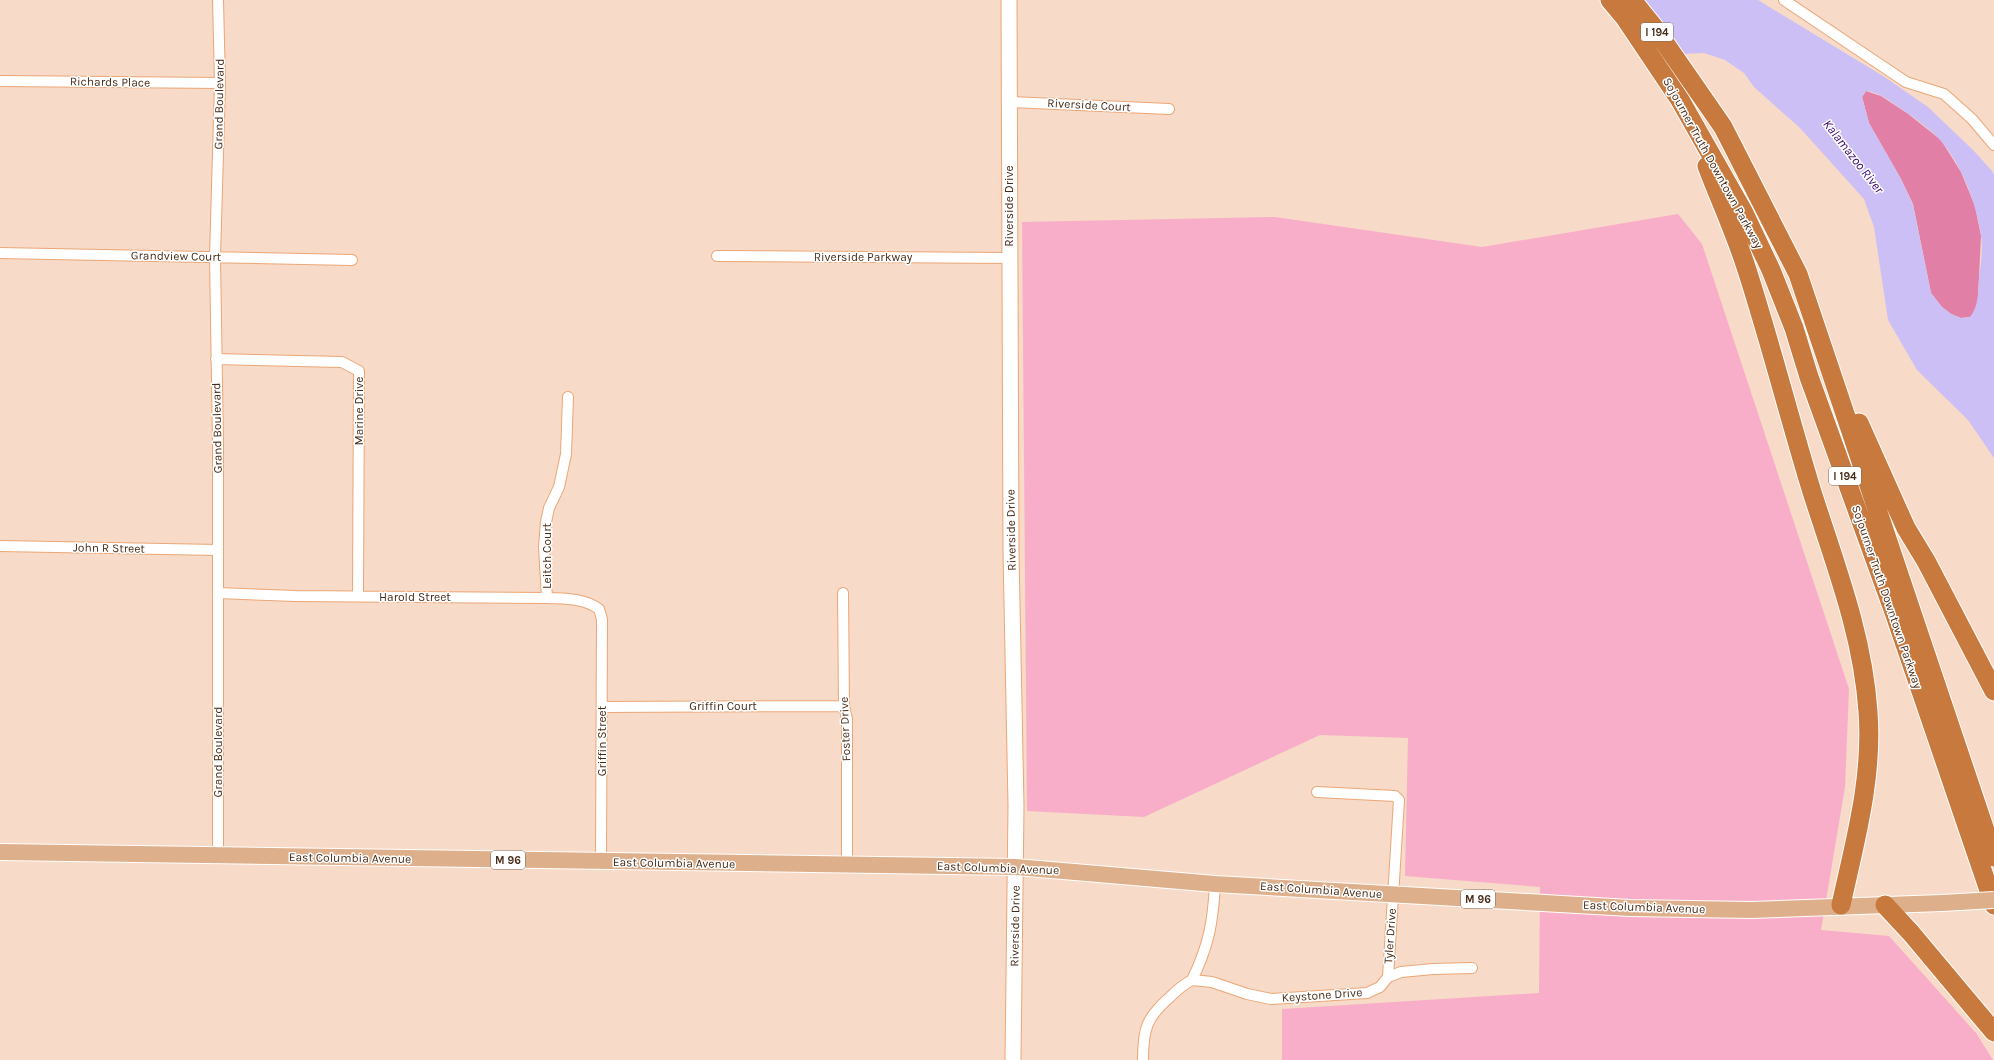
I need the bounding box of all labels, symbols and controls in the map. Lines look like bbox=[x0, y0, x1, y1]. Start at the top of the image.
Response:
road number: I 194 bbox=[1641, 23, 1673, 41]
street label: Grand Boulevard bbox=[211, 59, 227, 149]
street label: Richards Place bbox=[70, 74, 150, 90]
street label: Sojourner Truth Downtown Parkway bbox=[1660, 75, 1766, 251]
street label: Riverside Court bbox=[1047, 96, 1132, 114]
water label: Kalamazoo River bbox=[1820, 117, 1887, 196]
street label: Riverside Drive bbox=[1002, 165, 1016, 247]
street label: Grandview Court bbox=[131, 248, 222, 264]
street label: Riverside Parkway bbox=[814, 250, 913, 264]
street label: Marine Drive bbox=[352, 377, 366, 445]
street label: Grand Boulevard bbox=[209, 383, 225, 473]
road number: I 194 bbox=[1829, 467, 1861, 485]
street label: Riverside Drive bbox=[1003, 489, 1019, 571]
street label: Sojourner Truth Downtown Parkway bbox=[1849, 503, 1925, 691]
street label: Leitch Court bbox=[540, 522, 554, 589]
street label: John R Street bbox=[73, 540, 146, 556]
street label: Harold Street bbox=[379, 590, 451, 604]
street label: Foster Drive bbox=[837, 696, 853, 762]
street label: Griffin Court bbox=[689, 699, 757, 713]
street label: Griffin Street bbox=[595, 705, 609, 776]
street label: Grand Boulevard bbox=[211, 707, 225, 797]
street label: East Columbia Avenue bbox=[289, 850, 411, 866]
road number: M 96 bbox=[491, 851, 525, 869]
street label: East Columbia Avenue bbox=[613, 855, 735, 871]
street label: East Columbia Avenue bbox=[937, 859, 1059, 877]
street label: East Columbia Avenue bbox=[1259, 879, 1383, 901]
street label: Riverside Drive bbox=[1007, 885, 1023, 967]
road number: M 96 bbox=[1461, 890, 1495, 908]
street label: East Columbia Avenue bbox=[1583, 898, 1705, 916]
street label: Tyler Drive bbox=[1381, 908, 1399, 964]
street label: Keystone Drive bbox=[1281, 985, 1363, 1005]

